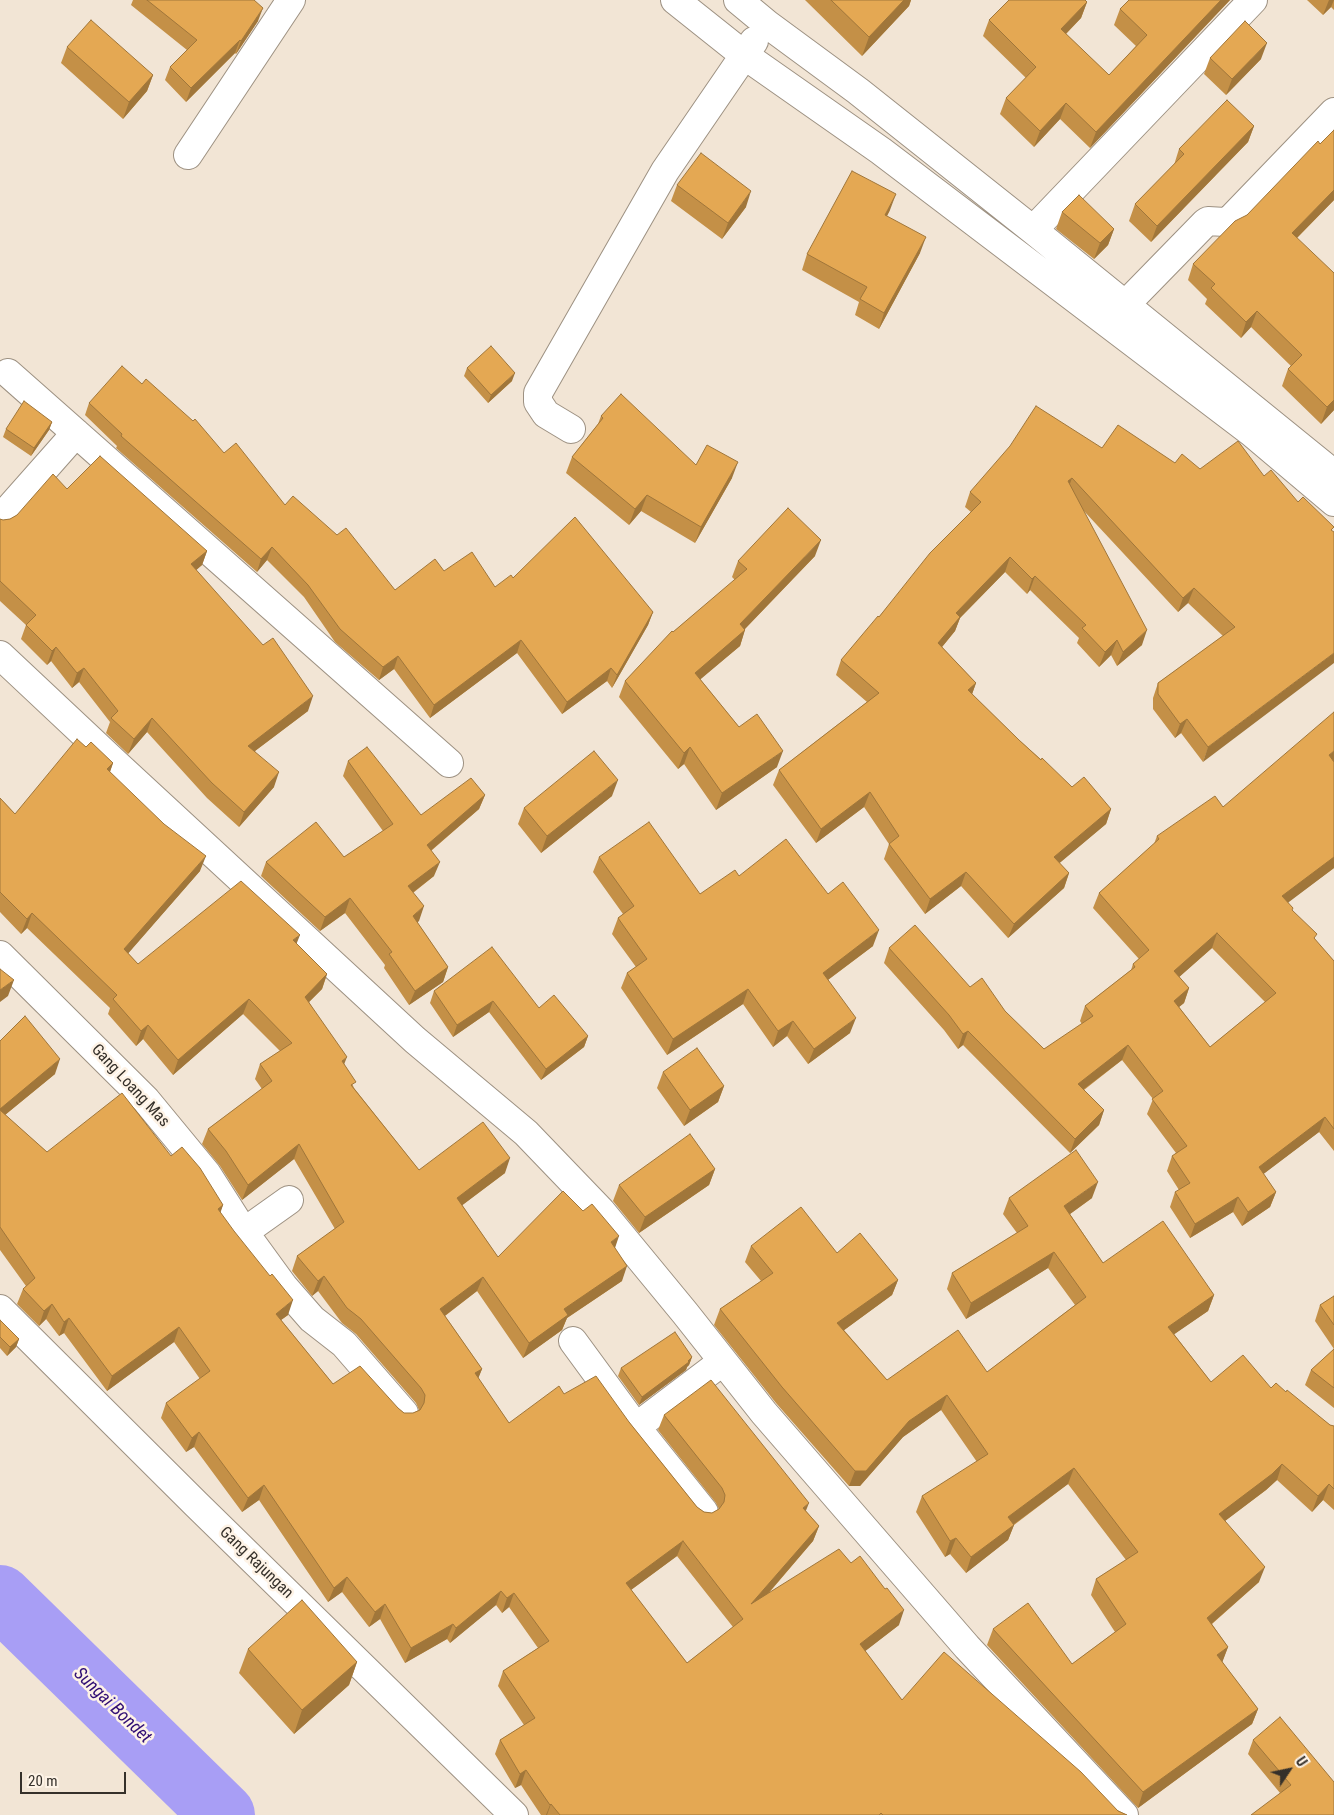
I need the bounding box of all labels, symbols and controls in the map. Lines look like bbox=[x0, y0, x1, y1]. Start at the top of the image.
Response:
street label: Gang Loang Mas bbox=[87, 1041, 173, 1131]
street label: Gang Rajungan bbox=[215, 1523, 297, 1603]
water label: Sungai Bondet bbox=[69, 1664, 155, 1748]
north arrow bbox=[1264, 1745, 1314, 1795]
text: U bbox=[1293, 1754, 1310, 1769]
scale bar bbox=[22, 1762, 129, 1794]
text: 20 m bbox=[28, 1772, 58, 1790]

